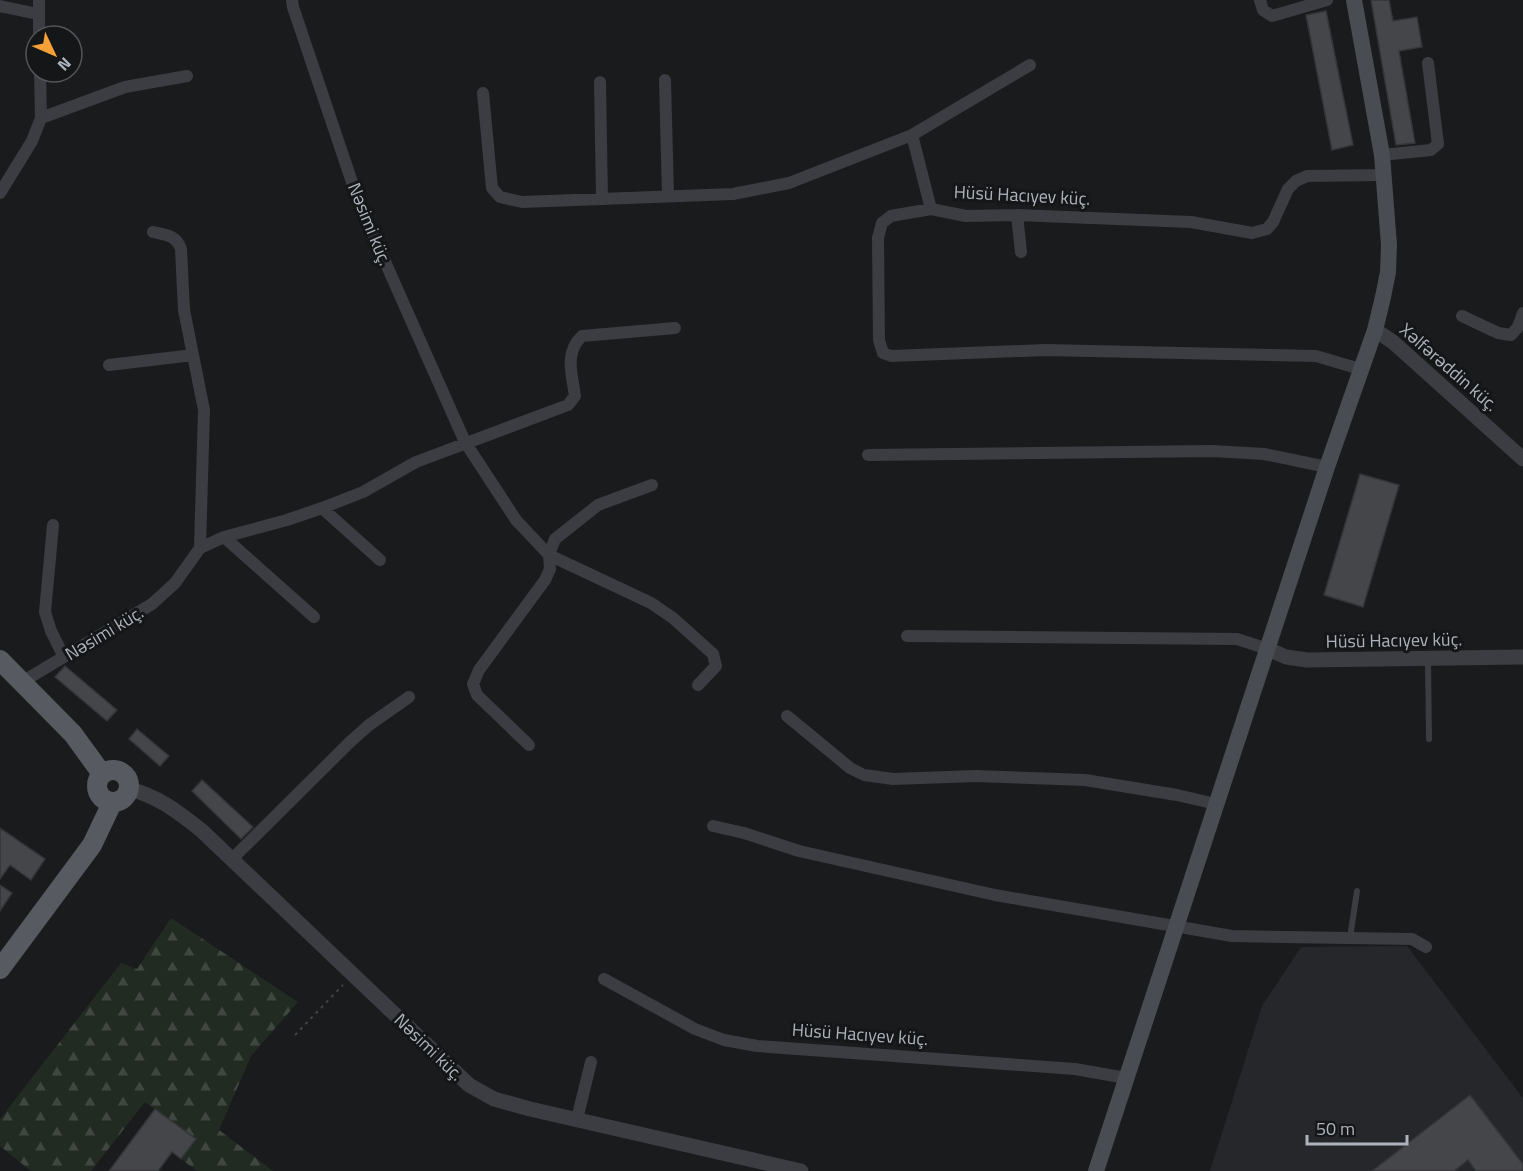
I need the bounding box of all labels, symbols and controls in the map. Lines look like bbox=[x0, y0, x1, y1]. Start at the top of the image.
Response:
north arrow bbox=[24, 24, 84, 84]
text: N bbox=[52, 52, 77, 77]
street label: Nəsimi küç. bbox=[341, 178, 399, 270]
street label: Hüsü Hacıyev küç. bbox=[953, 178, 1091, 212]
street label: Xəlfərəddin küç. bbox=[1394, 316, 1504, 418]
street label: Nəsimi küç. bbox=[60, 599, 148, 667]
street label: Hüsü Hacıyev küç. bbox=[1325, 625, 1463, 655]
street label: Nəsimi küç. bbox=[388, 1007, 470, 1087]
street label: Hüsü Hacıyev küç. bbox=[791, 1016, 929, 1052]
scale bar bbox=[1307, 1108, 1408, 1146]
text: 50 m bbox=[1316, 1115, 1355, 1142]

